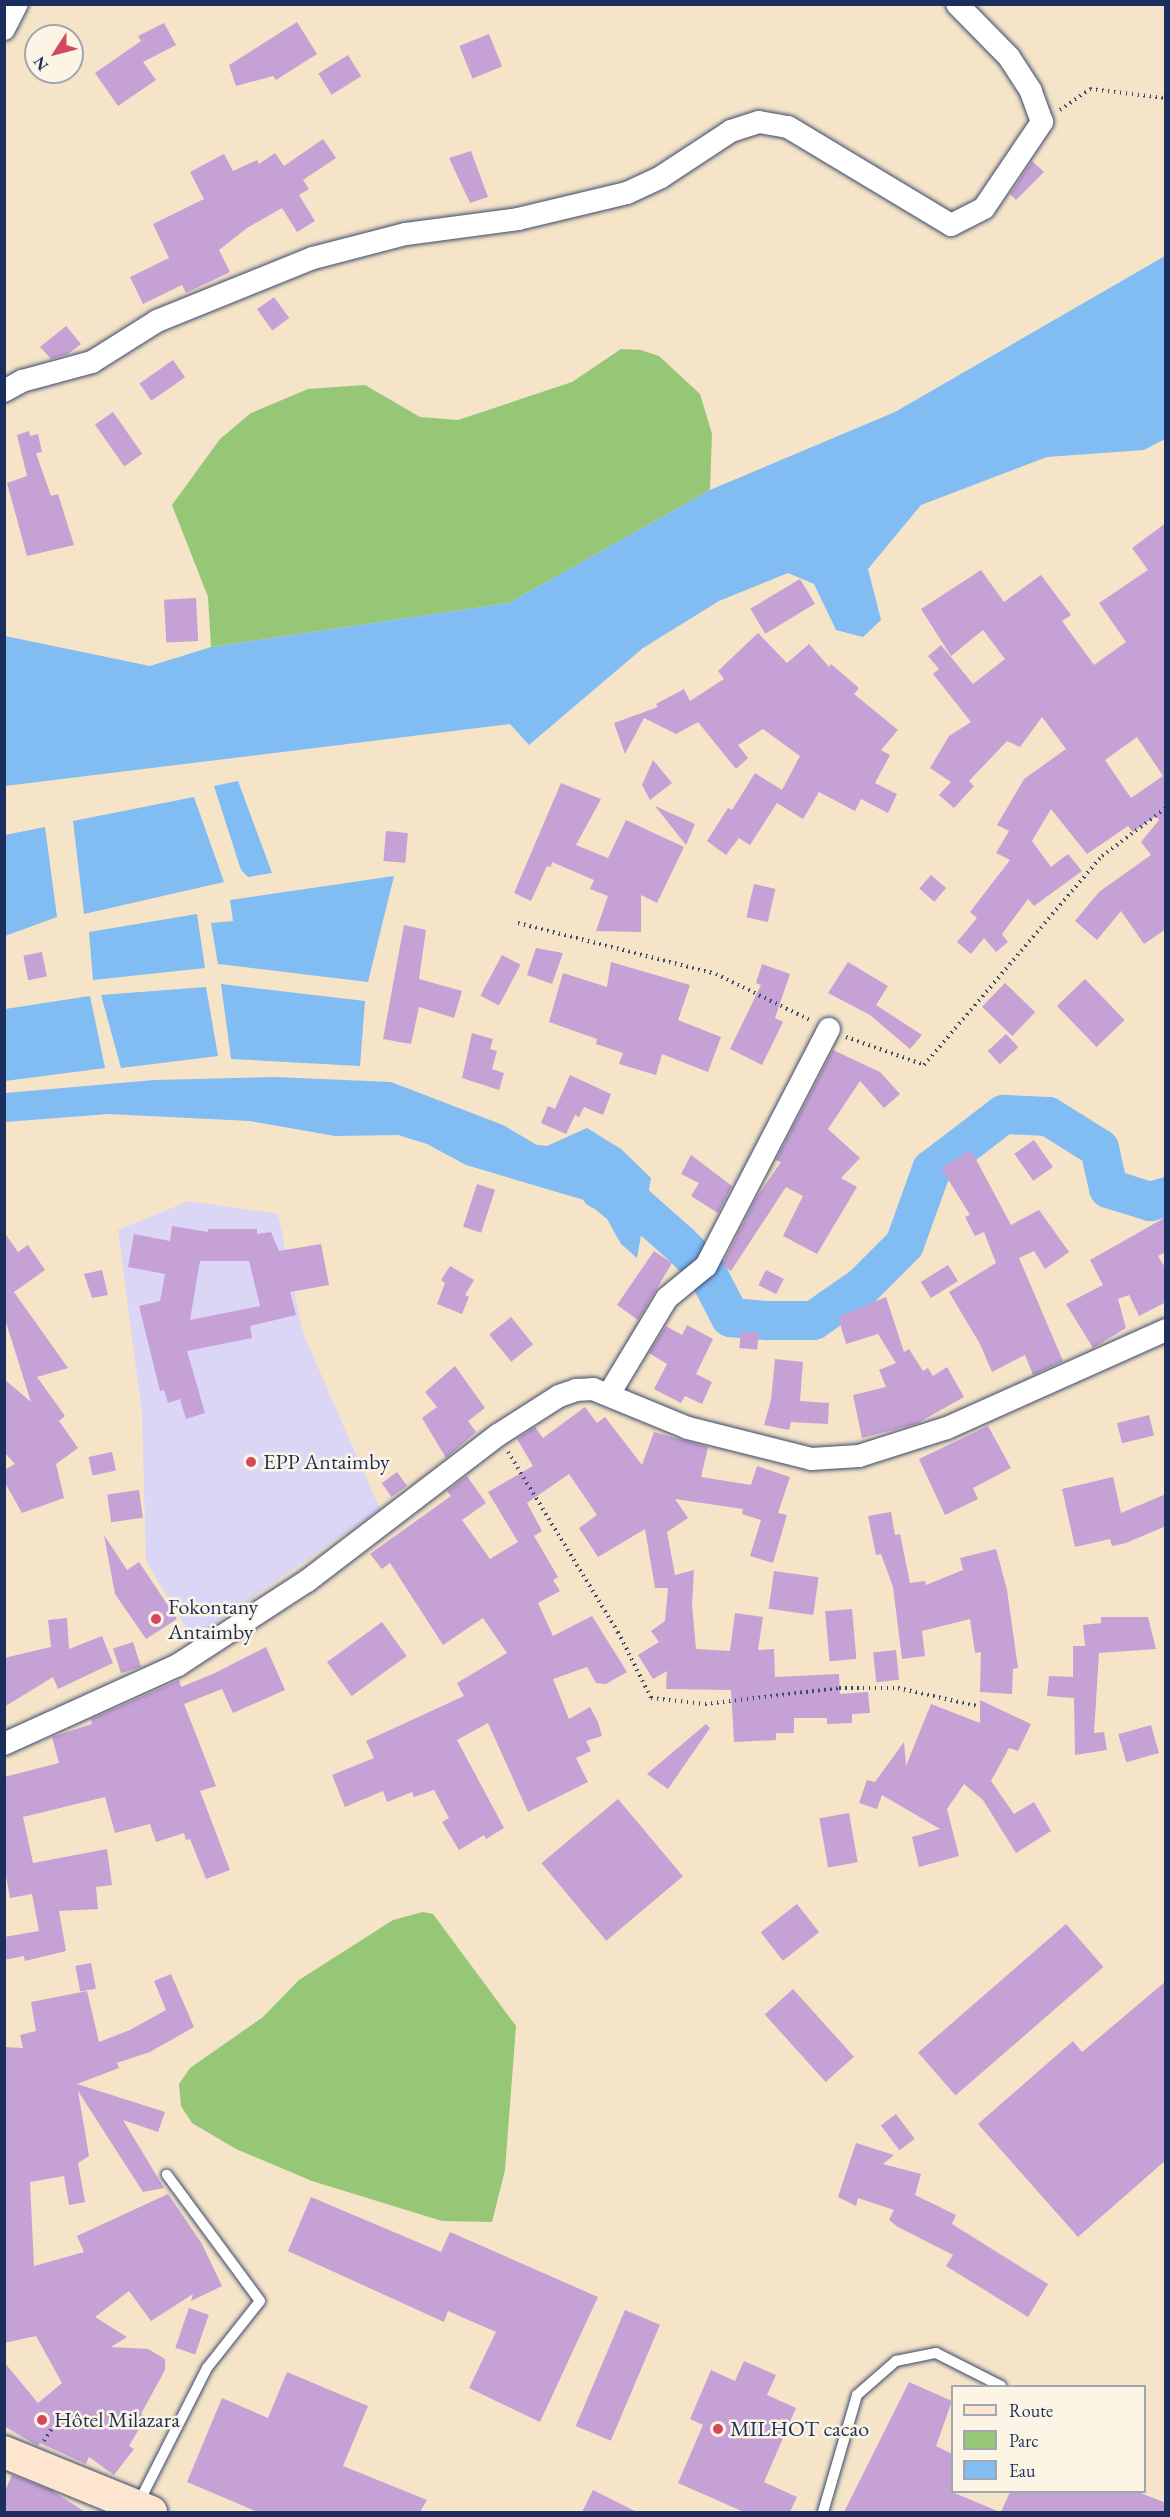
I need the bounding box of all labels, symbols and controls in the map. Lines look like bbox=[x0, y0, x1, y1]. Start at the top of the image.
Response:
north arrow bbox=[24, 24, 84, 84]
text: N bbox=[28, 52, 53, 75]
place label: EPP Antaimby bbox=[263, 1449, 390, 1475]
marker: EPP Antaimby bbox=[244, 1455, 258, 1469]
place label: Fokontany Antaimby bbox=[168, 1593, 258, 1645]
marker: Fokontany Antaimby bbox=[149, 1612, 163, 1626]
legend bbox=[951, 2385, 1146, 2493]
text: Route bbox=[1009, 2399, 1053, 2422]
place label: Hôtel Milazara bbox=[54, 2407, 180, 2433]
marker: Hôtel Milazara bbox=[35, 2413, 49, 2427]
place label: MILHOT cacao bbox=[730, 2416, 869, 2442]
marker: MILHOT cacao bbox=[711, 2422, 725, 2436]
text: Parc bbox=[1009, 2429, 1039, 2452]
text: Eau bbox=[1009, 2459, 1035, 2482]

